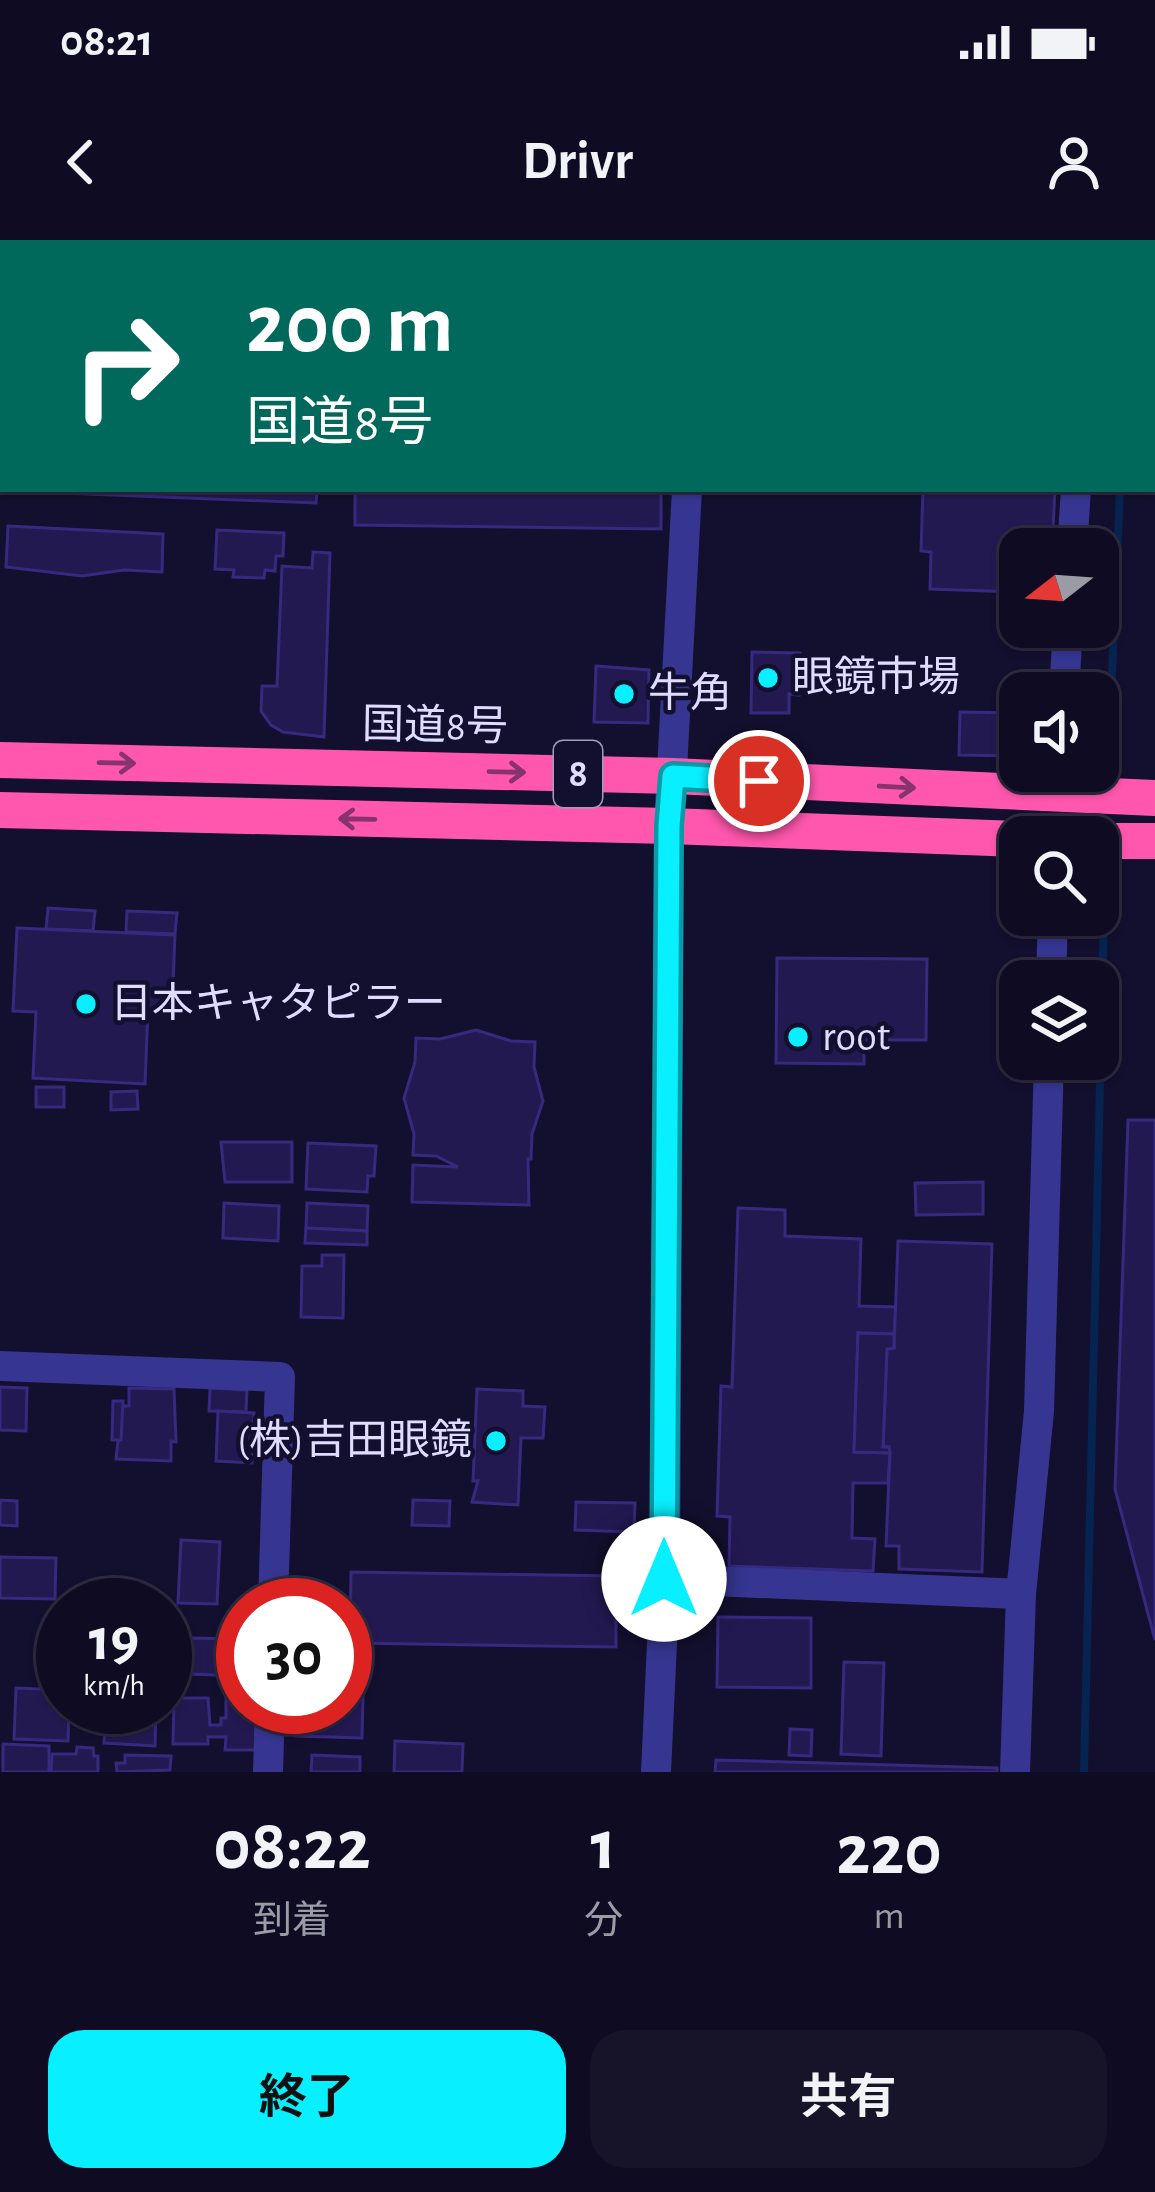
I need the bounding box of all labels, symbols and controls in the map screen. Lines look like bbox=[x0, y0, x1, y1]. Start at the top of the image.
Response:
text: 08:21 bbox=[60, 19, 153, 64]
icon: back bbox=[48, 129, 114, 195]
icon: person bbox=[1041, 129, 1107, 195]
text: Drivr bbox=[522, 135, 633, 189]
text: 200 m bbox=[246, 284, 454, 368]
icon: right bbox=[48, 288, 204, 444]
text: 国道8号 bbox=[246, 397, 434, 451]
north arrow bbox=[999, 528, 1119, 648]
map controls bbox=[999, 528, 1119, 1080]
place label: 眼鏡市場 bbox=[792, 655, 960, 699]
marker: 眼鏡市場 bbox=[755, 665, 781, 691]
place label: 牛角 bbox=[648, 671, 732, 715]
button: sound bbox=[999, 672, 1119, 792]
marker: 牛角 bbox=[611, 681, 637, 707]
street label: 国道8号 bbox=[362, 702, 508, 748]
pin bbox=[708, 730, 810, 832]
road number: 8 bbox=[554, 741, 602, 807]
icon: arrive bbox=[726, 748, 792, 814]
one-way arrow bbox=[97, 751, 136, 774]
one-way arrow bbox=[487, 761, 526, 784]
one-way arrow bbox=[877, 776, 916, 799]
one-way arrow bbox=[338, 807, 377, 830]
button: search bbox=[999, 816, 1119, 936]
button: layers bbox=[999, 960, 1119, 1080]
place label: 日本キャタピラー bbox=[110, 981, 446, 1025]
marker: 日本キャタピラー bbox=[73, 991, 99, 1017]
place label: root bbox=[822, 1016, 890, 1058]
marker: root bbox=[785, 1024, 811, 1050]
place label: (株)吉田眼鏡 bbox=[237, 1418, 472, 1462]
marker: (株)吉田眼鏡 bbox=[483, 1428, 509, 1454]
position arrow bbox=[601, 1516, 727, 1642]
speed limit sign: 30 bbox=[216, 1578, 372, 1734]
text: 19 bbox=[89, 1611, 139, 1671]
text: km/h bbox=[83, 1671, 145, 1701]
text: 08:22 bbox=[213, 1810, 371, 1882]
text: 1 bbox=[591, 1810, 616, 1882]
text: 220 bbox=[836, 1815, 942, 1887]
text: m bbox=[873, 1897, 905, 1936]
text: 到着 bbox=[253, 1902, 331, 1941]
text: 分 bbox=[584, 1902, 623, 1941]
button: 終了 bbox=[48, 2030, 566, 2168]
button: 共有 bbox=[590, 2030, 1107, 2168]

